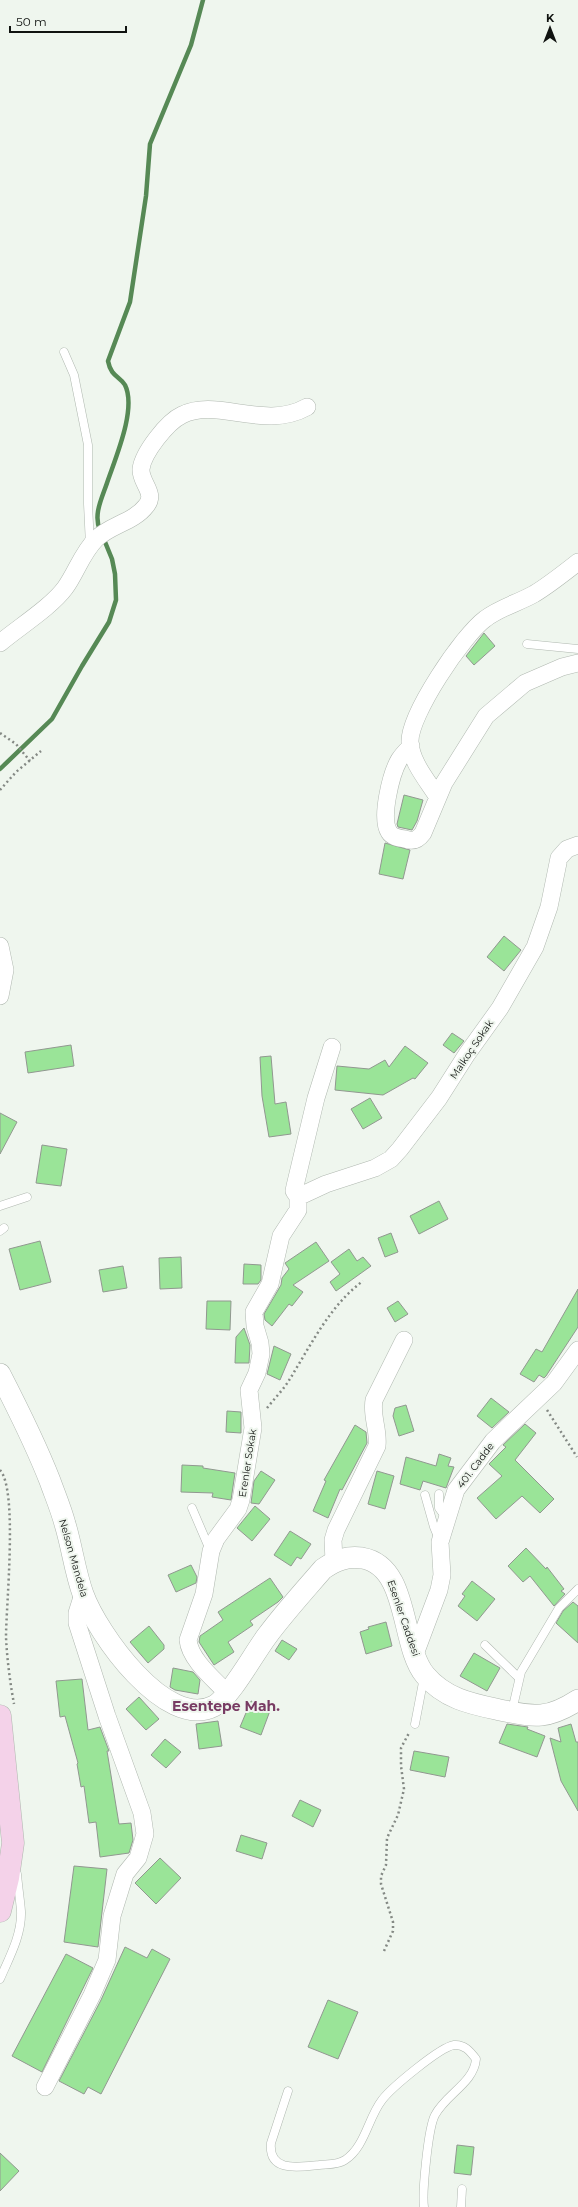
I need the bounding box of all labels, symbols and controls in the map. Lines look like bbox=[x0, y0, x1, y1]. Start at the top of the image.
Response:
scale bar bbox=[10, 8, 126, 34]
north arrow bbox=[530, 8, 570, 48]
text: K bbox=[546, 11, 555, 25]
text: 50 m bbox=[16, 14, 47, 29]
street label: Malkoç Sokak bbox=[447, 1017, 496, 1081]
street label: Erenler Sokak bbox=[236, 1428, 259, 1498]
street label: 401. Cadde bbox=[454, 1440, 497, 1491]
street label: Nelson Mandela bbox=[56, 1517, 91, 1599]
street label: Esenler Caddesi bbox=[384, 1578, 423, 1658]
district label: Esentepe Mah. bbox=[172, 1697, 280, 1715]

